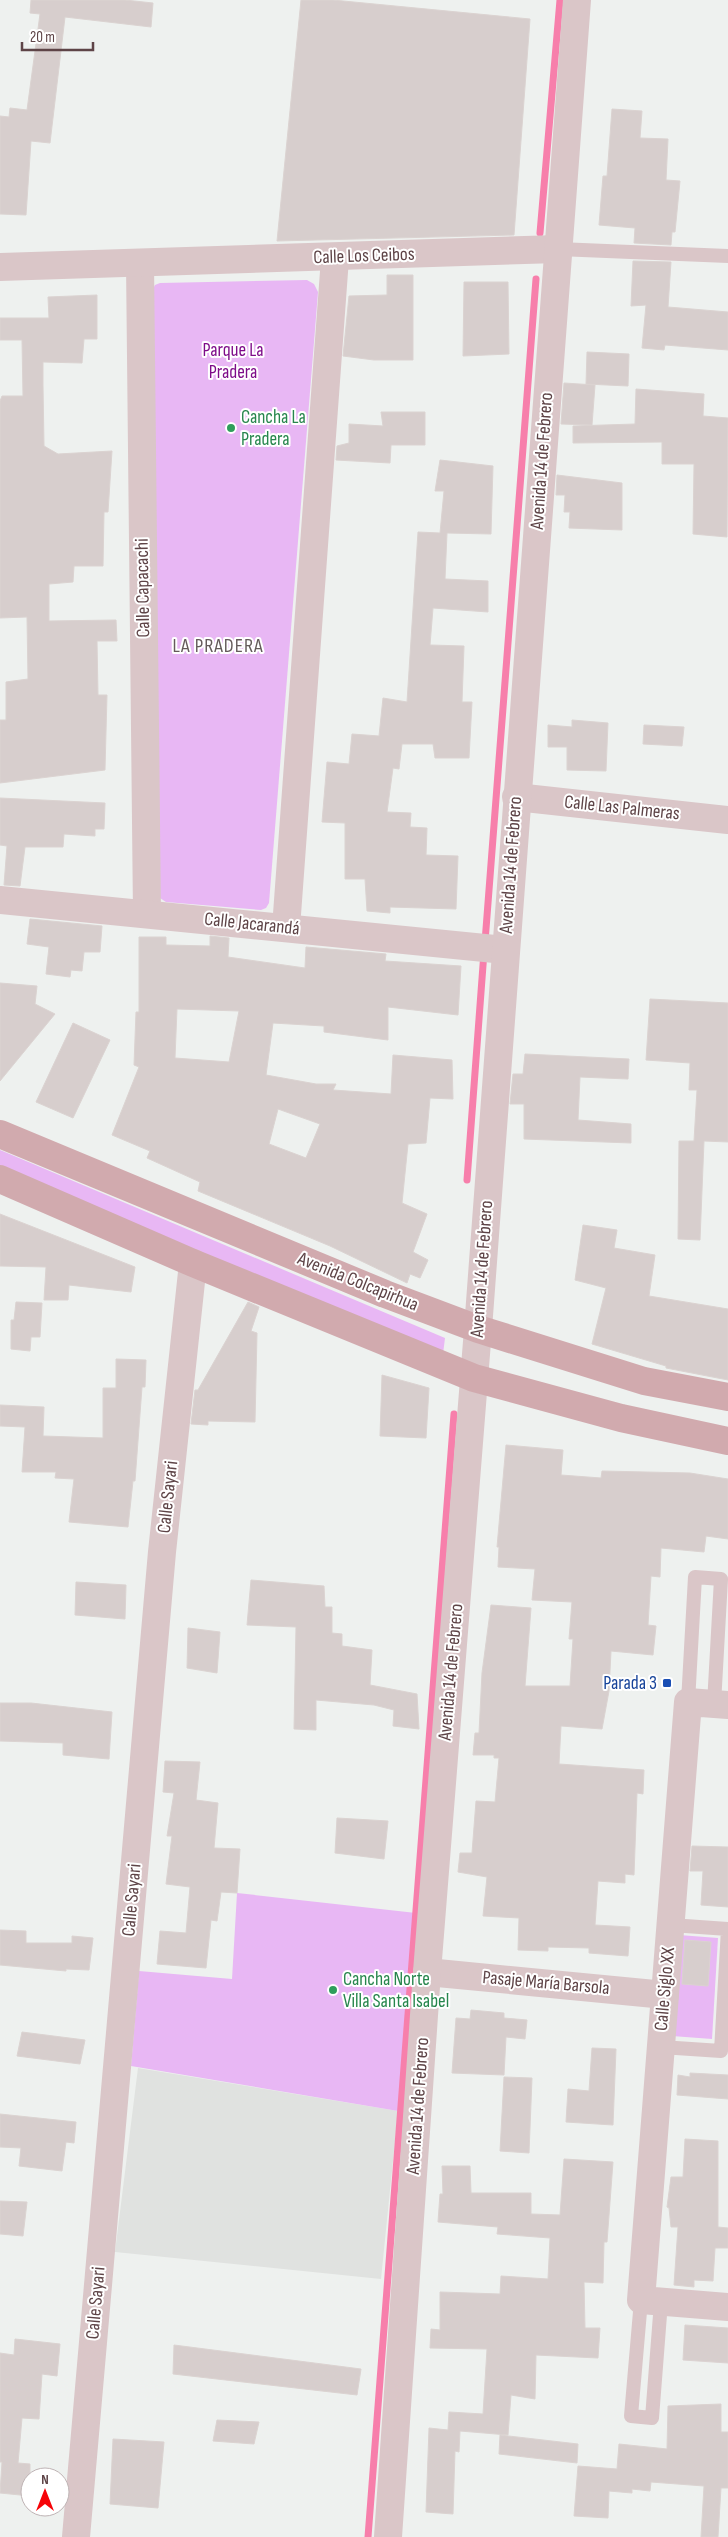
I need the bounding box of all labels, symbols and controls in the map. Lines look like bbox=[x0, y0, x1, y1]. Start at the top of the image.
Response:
scale bar bbox=[22, 20, 94, 52]
text: 20 m bbox=[30, 28, 55, 47]
street label: Calle Los Ceibos bbox=[313, 243, 415, 269]
park label: Parque La Pradera bbox=[202, 339, 264, 384]
street label: Avenida 14 de Febrero bbox=[526, 392, 558, 531]
place label: Cancha La Pradera bbox=[241, 406, 306, 451]
marker: Cancha La Pradera bbox=[225, 422, 237, 434]
street label: Calle Capacachi bbox=[131, 538, 155, 638]
district label: LA PRADERA bbox=[172, 634, 264, 658]
street label: Calle Las Palmeras bbox=[563, 791, 681, 826]
street label: Avenida 14 de Febrero bbox=[495, 796, 527, 935]
street label: Calle Jacarandá bbox=[203, 908, 301, 940]
street label: Avenida 14 de Febrero bbox=[466, 1200, 498, 1339]
street label: Avenida Colcapirhua bbox=[293, 1247, 422, 1317]
street label: Calle Sayari bbox=[153, 1460, 183, 1534]
street label: Avenida 14 de Febrero bbox=[433, 1603, 468, 1742]
place label: Parada 3 bbox=[603, 1672, 657, 1695]
marker: Parada 3 bbox=[661, 1677, 673, 1689]
street label: Calle Sayari bbox=[117, 1863, 147, 1937]
street label: Calle Siglo XX bbox=[650, 1946, 680, 2032]
street label: Pasaje María Barsola bbox=[481, 1966, 611, 2000]
place label: Cancha Norte Villa Santa Isabel bbox=[343, 1968, 449, 2013]
marker: Cancha Norte Villa Santa Isabel bbox=[327, 1984, 339, 1996]
street label: Avenida 14 de Febrero bbox=[402, 2037, 434, 2176]
street label: Calle Sayari bbox=[81, 2266, 111, 2340]
north arrow bbox=[20, 2467, 70, 2517]
text: N bbox=[41, 2471, 49, 2488]

